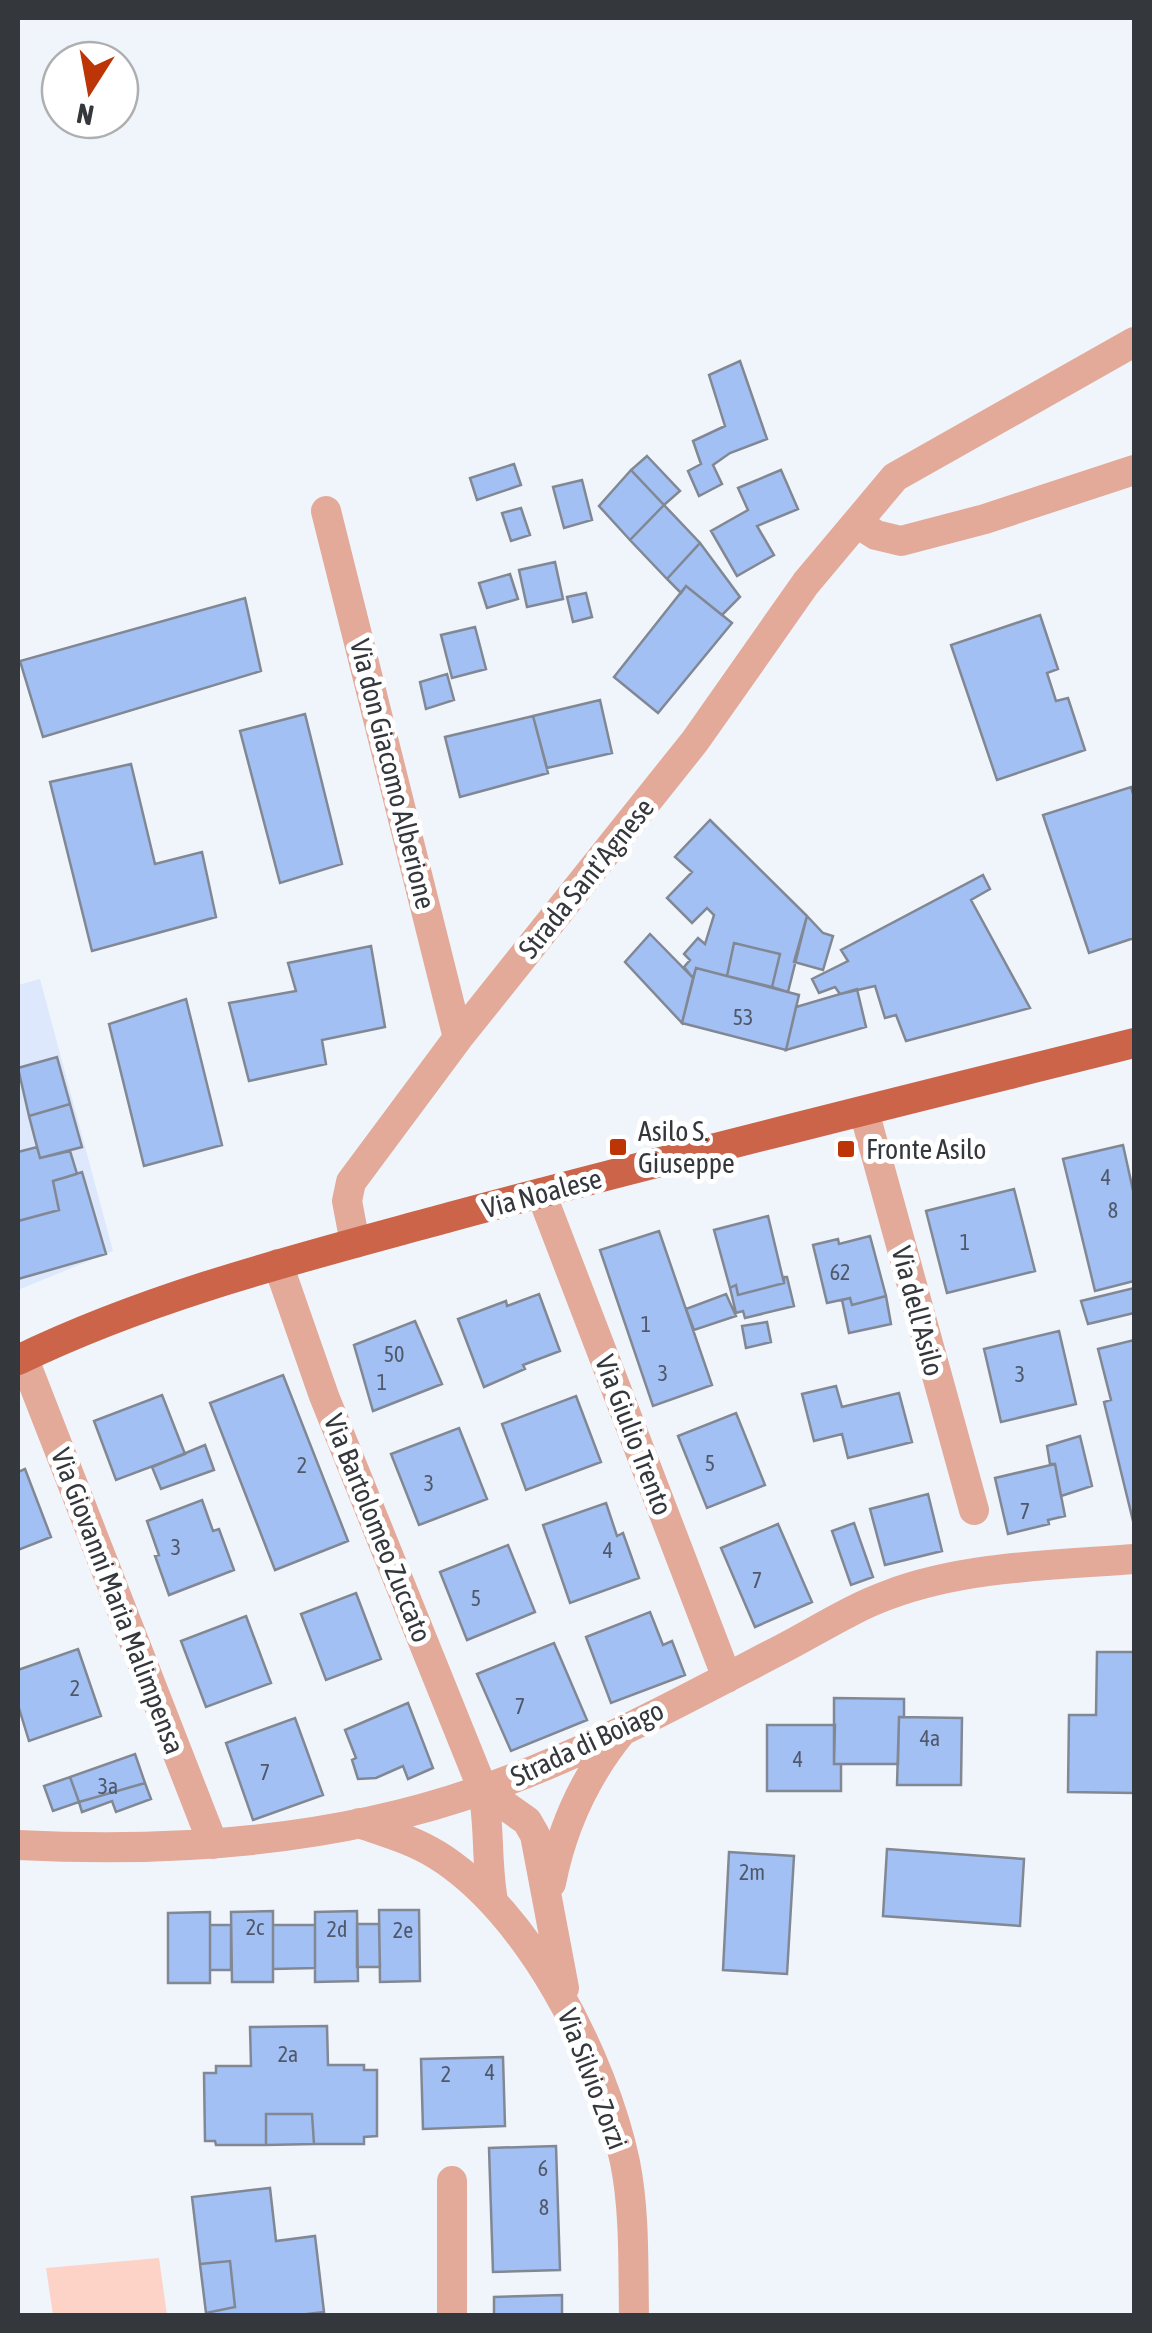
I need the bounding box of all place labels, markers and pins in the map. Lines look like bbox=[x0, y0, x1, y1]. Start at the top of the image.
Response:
place label: Asilo S. Giuseppe bbox=[638, 1115, 735, 1179]
place label: Fronte Asilo bbox=[866, 1133, 986, 1165]
marker: Asilo S. Giuseppe bbox=[607, 1136, 629, 1158]
marker: Fronte Asilo bbox=[835, 1138, 857, 1160]

